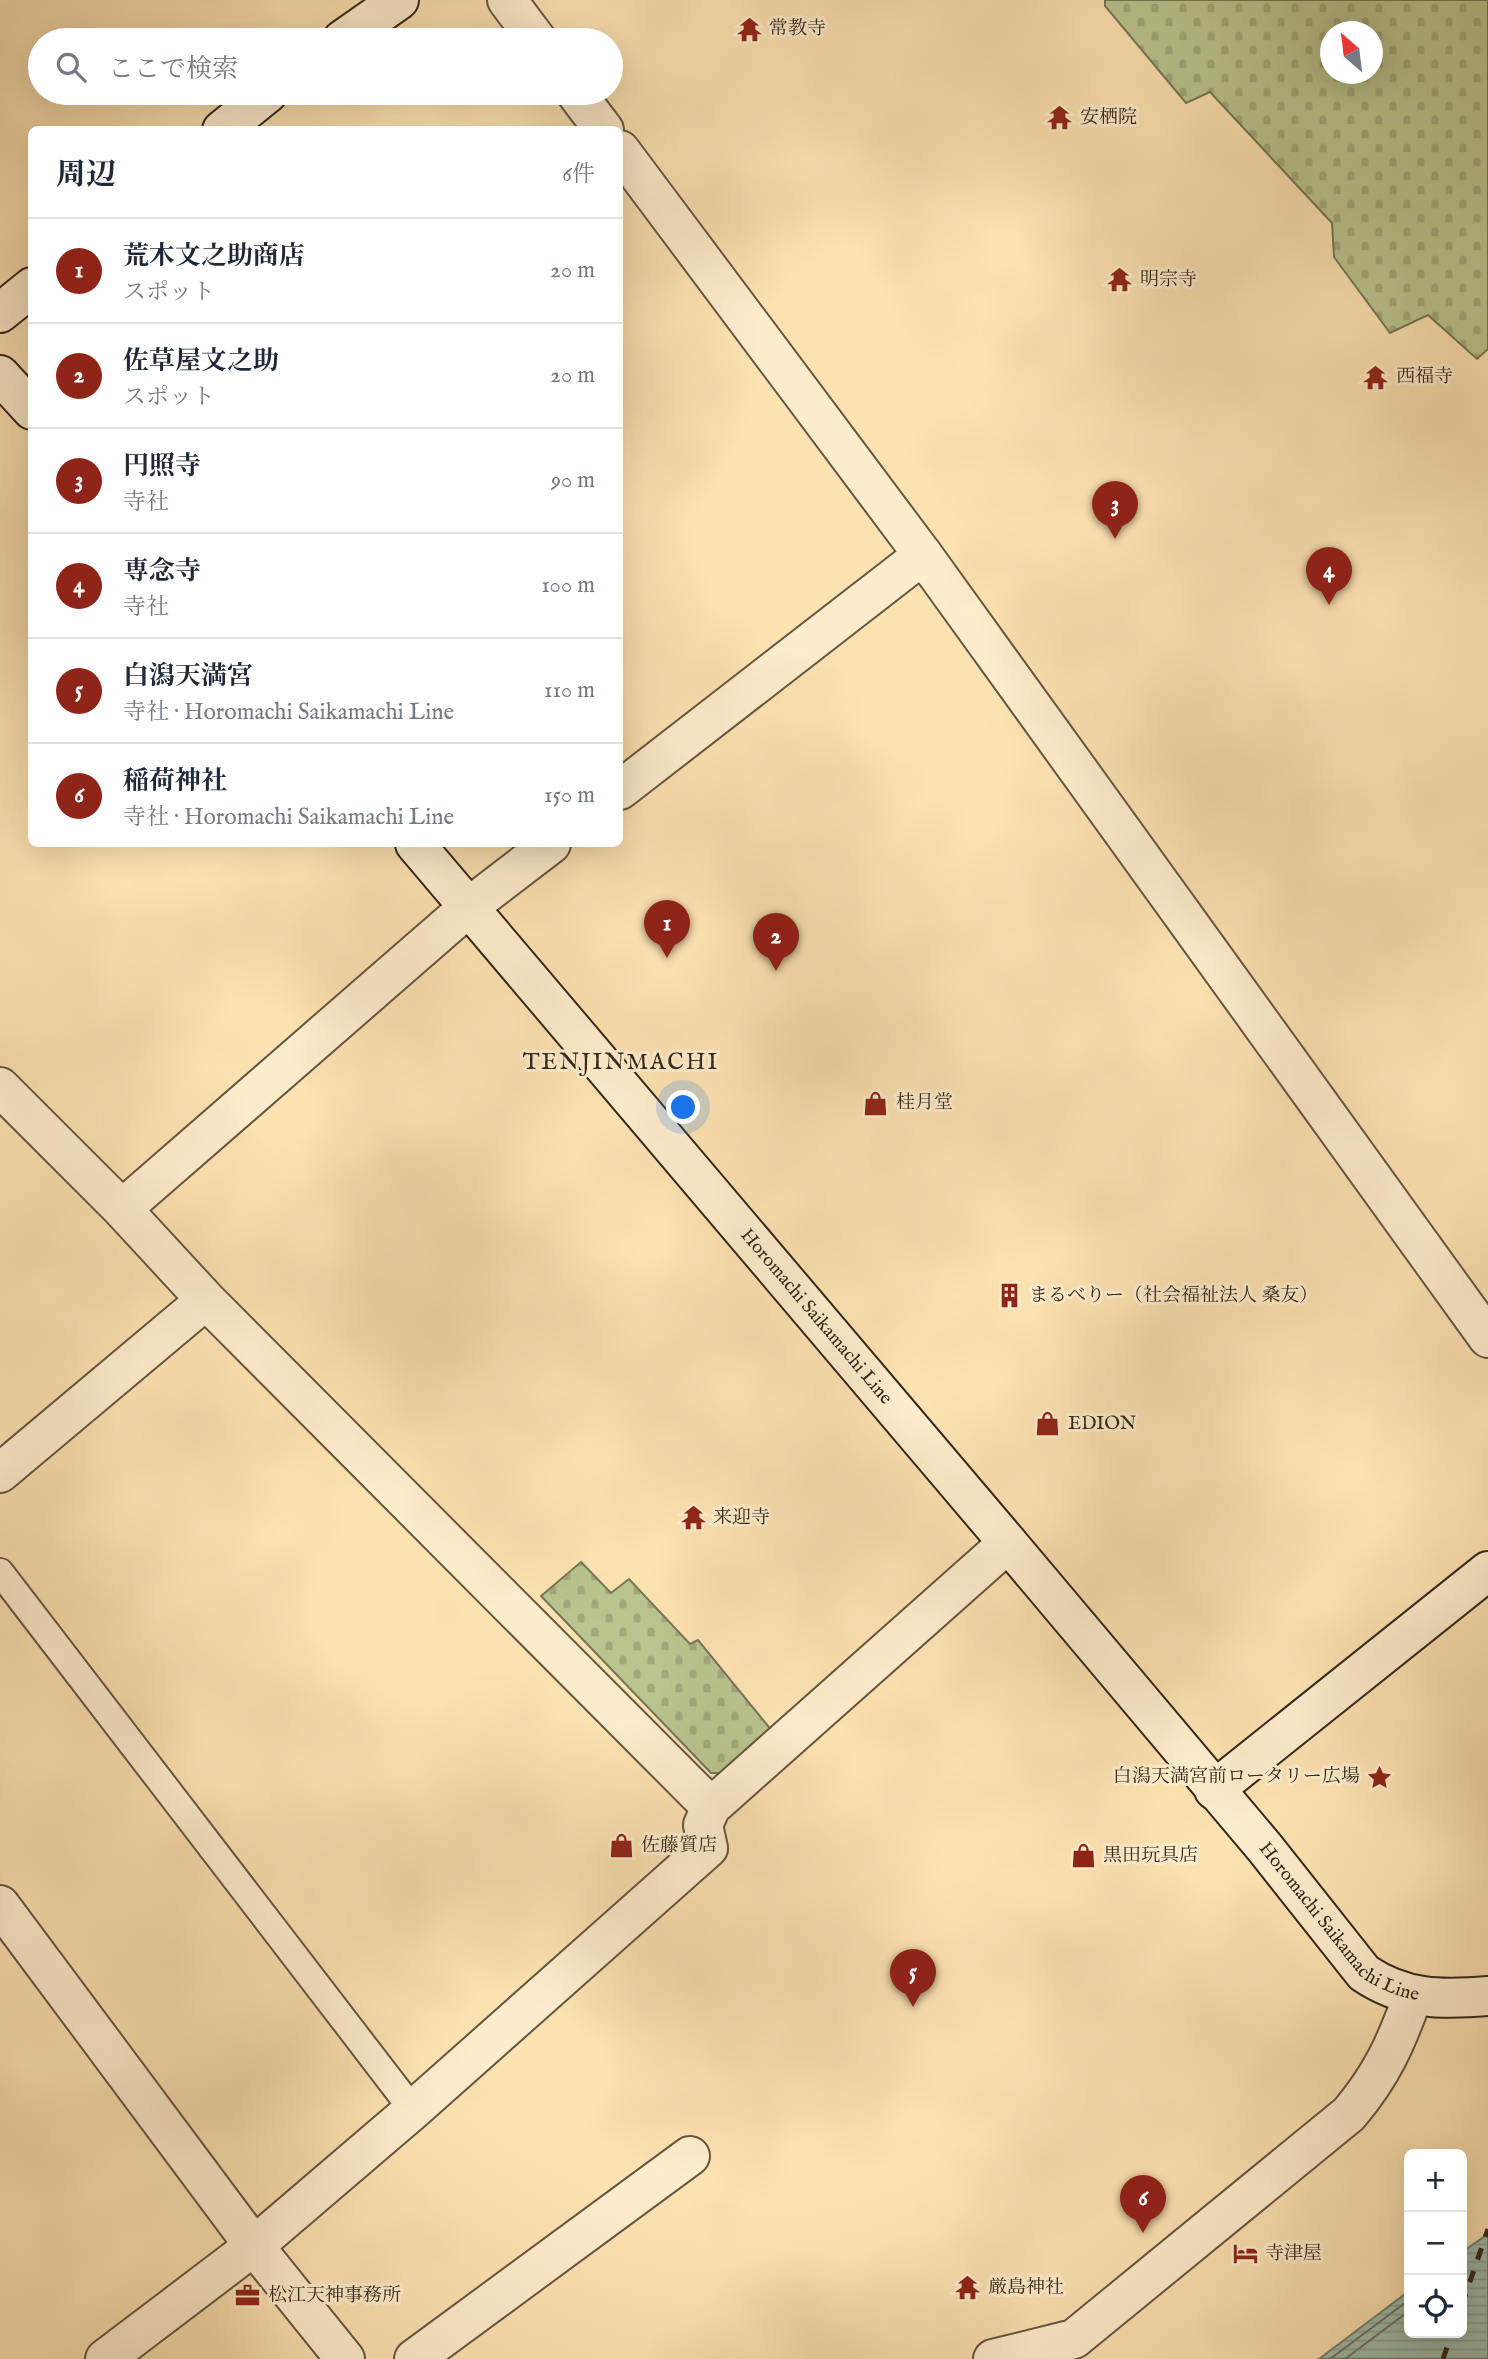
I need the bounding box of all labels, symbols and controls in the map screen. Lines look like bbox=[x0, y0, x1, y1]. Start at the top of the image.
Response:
temple icon: 常教寺 bbox=[735, 15, 763, 43]
place label: 常教寺 bbox=[769, 17, 826, 41]
north arrow bbox=[1320, 21, 1383, 84]
search box bbox=[28, 28, 623, 105]
icon: search bbox=[52, 48, 90, 86]
text: ここで検索 bbox=[108, 53, 238, 86]
temple icon: 安栖院 bbox=[1046, 104, 1074, 132]
place label: 安栖院 bbox=[1080, 106, 1137, 130]
text: 周辺 bbox=[56, 157, 116, 195]
text: 6件 bbox=[562, 160, 595, 189]
text: 荒木文之助商店 bbox=[123, 240, 305, 273]
text: 1 bbox=[75, 256, 83, 285]
text: 20 m bbox=[550, 256, 595, 285]
temple icon: 明宗寺 bbox=[1106, 266, 1134, 294]
place label: 明宗寺 bbox=[1140, 268, 1197, 292]
text: スポット bbox=[123, 278, 215, 307]
text: 佐草屋文之助 bbox=[123, 345, 279, 378]
text: 2 bbox=[74, 361, 84, 390]
text: 20 m bbox=[550, 361, 595, 390]
temple icon: 西福寺 bbox=[1362, 363, 1390, 391]
place label: 西福寺 bbox=[1396, 365, 1453, 389]
text: スポット bbox=[123, 383, 215, 412]
text: 円照寺 bbox=[123, 450, 201, 483]
text: 3 bbox=[75, 466, 83, 495]
text: 90 m bbox=[551, 466, 595, 495]
pin: 3 bbox=[1092, 481, 1138, 539]
text: 寺社 bbox=[123, 488, 169, 517]
pin: 4 bbox=[1306, 547, 1352, 605]
text: 専念寺 bbox=[123, 555, 201, 588]
text: 4 bbox=[73, 571, 85, 600]
text: 100 m bbox=[541, 571, 595, 600]
text: 寺社 bbox=[123, 593, 169, 622]
text: 白潟天満宮 bbox=[123, 660, 253, 693]
text: 5 bbox=[75, 676, 83, 705]
text: 110 m bbox=[544, 676, 595, 705]
text: 寺社 · Horomachi Saikamachi Line bbox=[123, 698, 454, 727]
text: 稲荷神社 bbox=[123, 765, 227, 798]
text: 6 bbox=[74, 781, 84, 810]
text: 150 m bbox=[544, 781, 595, 810]
text: 寺社 · Horomachi Saikamachi Line bbox=[123, 803, 454, 832]
pin: 1 bbox=[644, 900, 690, 958]
pin: 2 bbox=[753, 913, 799, 971]
district label: TENJINMACHI bbox=[523, 1048, 719, 1077]
shop icon: 桂月堂 bbox=[862, 1089, 890, 1117]
your location bbox=[666, 1090, 700, 1124]
place label: 桂月堂 bbox=[896, 1091, 953, 1115]
street label: Horomachi Saikamachi Line bbox=[735, 1224, 898, 1410]
building icon: まるべりー（社会福祉法人 桑友） bbox=[995, 1282, 1023, 1310]
place label: まるべりー（社会福祉法人 桑友） bbox=[1029, 1284, 1318, 1308]
shop icon: EDION bbox=[1034, 1410, 1062, 1438]
place label: EDION bbox=[1068, 1412, 1136, 1436]
temple icon: 来迎寺 bbox=[679, 1504, 707, 1532]
place label: 来迎寺 bbox=[713, 1506, 770, 1530]
place icon: 白潟天満宮前ロータリー広場 bbox=[1366, 1763, 1394, 1791]
place label: 白潟天満宮前ロータリー広場 bbox=[1113, 1765, 1360, 1789]
shop icon: 佐藤質店 bbox=[607, 1832, 635, 1860]
place label: 佐藤質店 bbox=[641, 1834, 717, 1858]
street label: Horomachi Saikamachi Line bbox=[1253, 1837, 1422, 2007]
shop icon: 黒田玩具店 bbox=[1069, 1842, 1097, 1870]
place label: 黒田玩具店 bbox=[1103, 1844, 1198, 1868]
pin: 5 bbox=[890, 1949, 936, 2007]
map controls bbox=[1404, 2149, 1467, 2338]
button: + bbox=[1404, 2149, 1467, 2212]
pin: 6 bbox=[1120, 2175, 1166, 2233]
button: − bbox=[1404, 2212, 1467, 2275]
hotel icon: 寺津屋 bbox=[1231, 2240, 1259, 2268]
place label: 寺津屋 bbox=[1265, 2242, 1322, 2266]
temple icon: 厳島神社 bbox=[954, 2274, 982, 2302]
button: locate bbox=[1404, 2275, 1467, 2338]
place label: 厳島神社 bbox=[988, 2276, 1064, 2300]
office icon: 松江天神事務所 bbox=[234, 2282, 262, 2310]
place label: 松江天神事務所 bbox=[268, 2284, 401, 2308]

